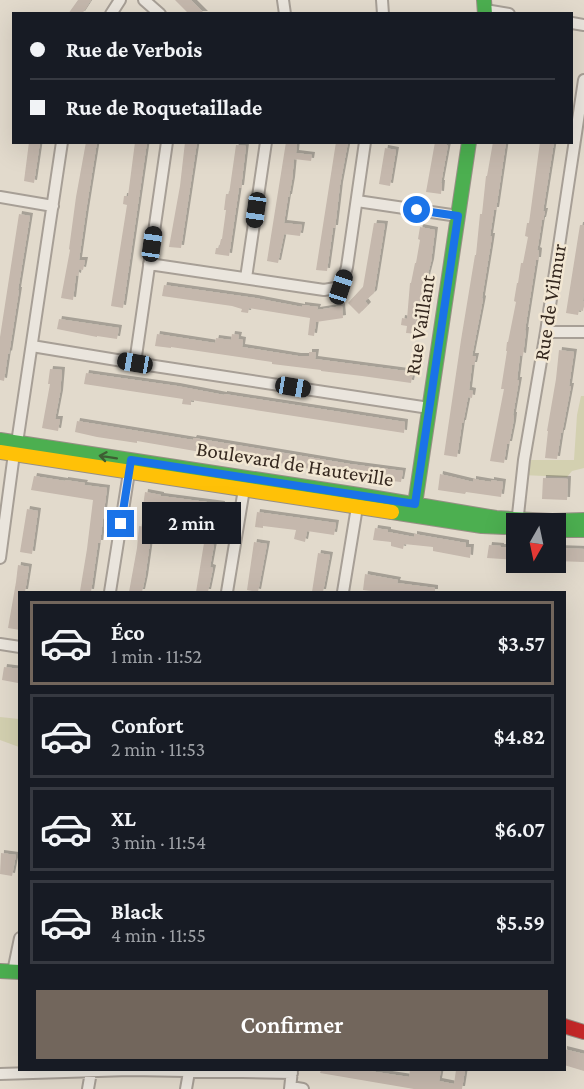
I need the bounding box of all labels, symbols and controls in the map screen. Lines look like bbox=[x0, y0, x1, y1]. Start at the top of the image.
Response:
text: Rue de Verbois bbox=[66, 37, 202, 62]
text: Rue de Roquetaillade bbox=[66, 95, 262, 120]
car bbox=[245, 191, 267, 229]
route start bbox=[403, 196, 430, 223]
car bbox=[141, 225, 163, 263]
street label: Rue de Vilmur bbox=[529, 241, 571, 362]
car bbox=[327, 267, 355, 307]
street label: Rue Vaillant bbox=[400, 272, 440, 377]
car bbox=[116, 351, 154, 375]
car bbox=[274, 375, 312, 399]
street label: Boulevard de Hauteville bbox=[195, 437, 395, 491]
one-way arrow bbox=[99, 451, 118, 462]
callout: 2 min bbox=[142, 503, 241, 545]
route end bbox=[107, 510, 134, 537]
text: 2 min bbox=[168, 512, 215, 534]
north arrow bbox=[506, 513, 566, 573]
map controls bbox=[506, 513, 566, 573]
icon: car bbox=[39, 616, 93, 670]
text: Éco bbox=[111, 620, 145, 645]
text: $3.57 bbox=[498, 631, 545, 656]
text: 1 min · 11:52 bbox=[111, 645, 202, 667]
icon: car bbox=[39, 709, 93, 763]
text: Confort bbox=[111, 713, 184, 738]
text: $4.82 bbox=[494, 724, 545, 749]
text: 2 min · 11:53 bbox=[111, 738, 205, 760]
icon: car bbox=[39, 802, 93, 856]
text: XL bbox=[111, 806, 136, 831]
text: $6.07 bbox=[495, 817, 545, 842]
text: 3 min · 11:54 bbox=[111, 831, 206, 853]
icon: car bbox=[39, 895, 93, 949]
text: Black bbox=[111, 899, 163, 924]
text: $5.59 bbox=[496, 910, 545, 935]
text: 4 min · 11:55 bbox=[111, 924, 206, 946]
button: Confirmer bbox=[36, 990, 548, 1059]

